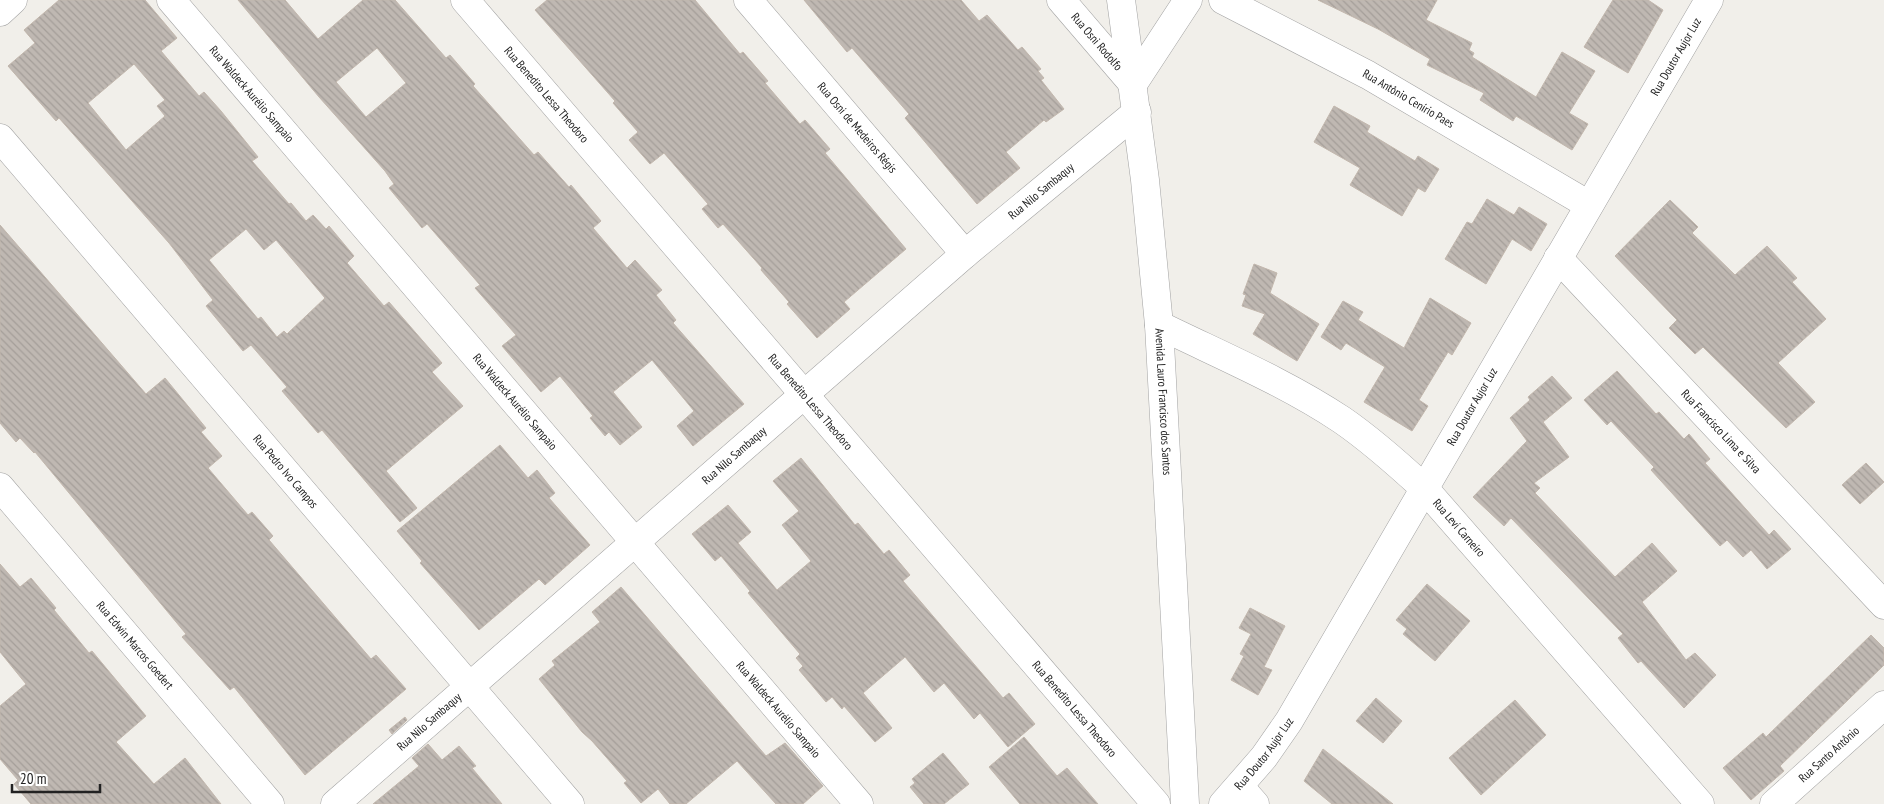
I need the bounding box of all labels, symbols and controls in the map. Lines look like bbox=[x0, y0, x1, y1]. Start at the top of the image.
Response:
street label: Rua Osni Rodolfo bbox=[1068, 9, 1126, 73]
street label: Rua Doutor Aujor Luz bbox=[1647, 15, 1704, 98]
street label: Rua Waldeck Aurélio Sampaio bbox=[207, 43, 297, 145]
street label: Rua Benedito Lessa Theodoro bbox=[501, 43, 592, 146]
street label: Rua Antônio Cenírio Paes bbox=[1360, 66, 1457, 131]
street label: Rua Osni de Medeiros Régis bbox=[815, 79, 900, 176]
street label: Rua Nilo Sambaquy bbox=[1005, 159, 1077, 222]
street label: Avenida Lauro Francisco dos Santos bbox=[1152, 328, 1175, 475]
street label: Rua Waldeck Aurélio Sampaio bbox=[470, 350, 561, 453]
street label: Rua Benedito Lessa Theodoro bbox=[765, 350, 856, 453]
street label: Rua Doutor Aujor Luz bbox=[1443, 365, 1500, 448]
street label: Rua Francisco Lima e Silva bbox=[1678, 386, 1764, 476]
street label: Rua Nilo Sambaquy bbox=[699, 423, 770, 487]
street label: Rua Pedro Ivo Campos bbox=[250, 431, 322, 511]
street label: Rua Levi Carneiro bbox=[1430, 495, 1489, 560]
street label: Rua Edwin Marcos Goedert bbox=[94, 598, 177, 693]
street label: Rua Waldeck Aurélio Sampaio bbox=[733, 658, 824, 761]
street label: Rua Benedito Lessa Theodoro bbox=[1029, 658, 1120, 760]
street label: Rua Nilo Sambaquy bbox=[394, 689, 465, 754]
street label: Rua Doutor Aujor Luz bbox=[1231, 715, 1296, 793]
street label: Rua Santo Antônio bbox=[1795, 723, 1862, 785]
scale bar bbox=[12, 762, 100, 794]
text: 20 m bbox=[20, 769, 46, 788]

